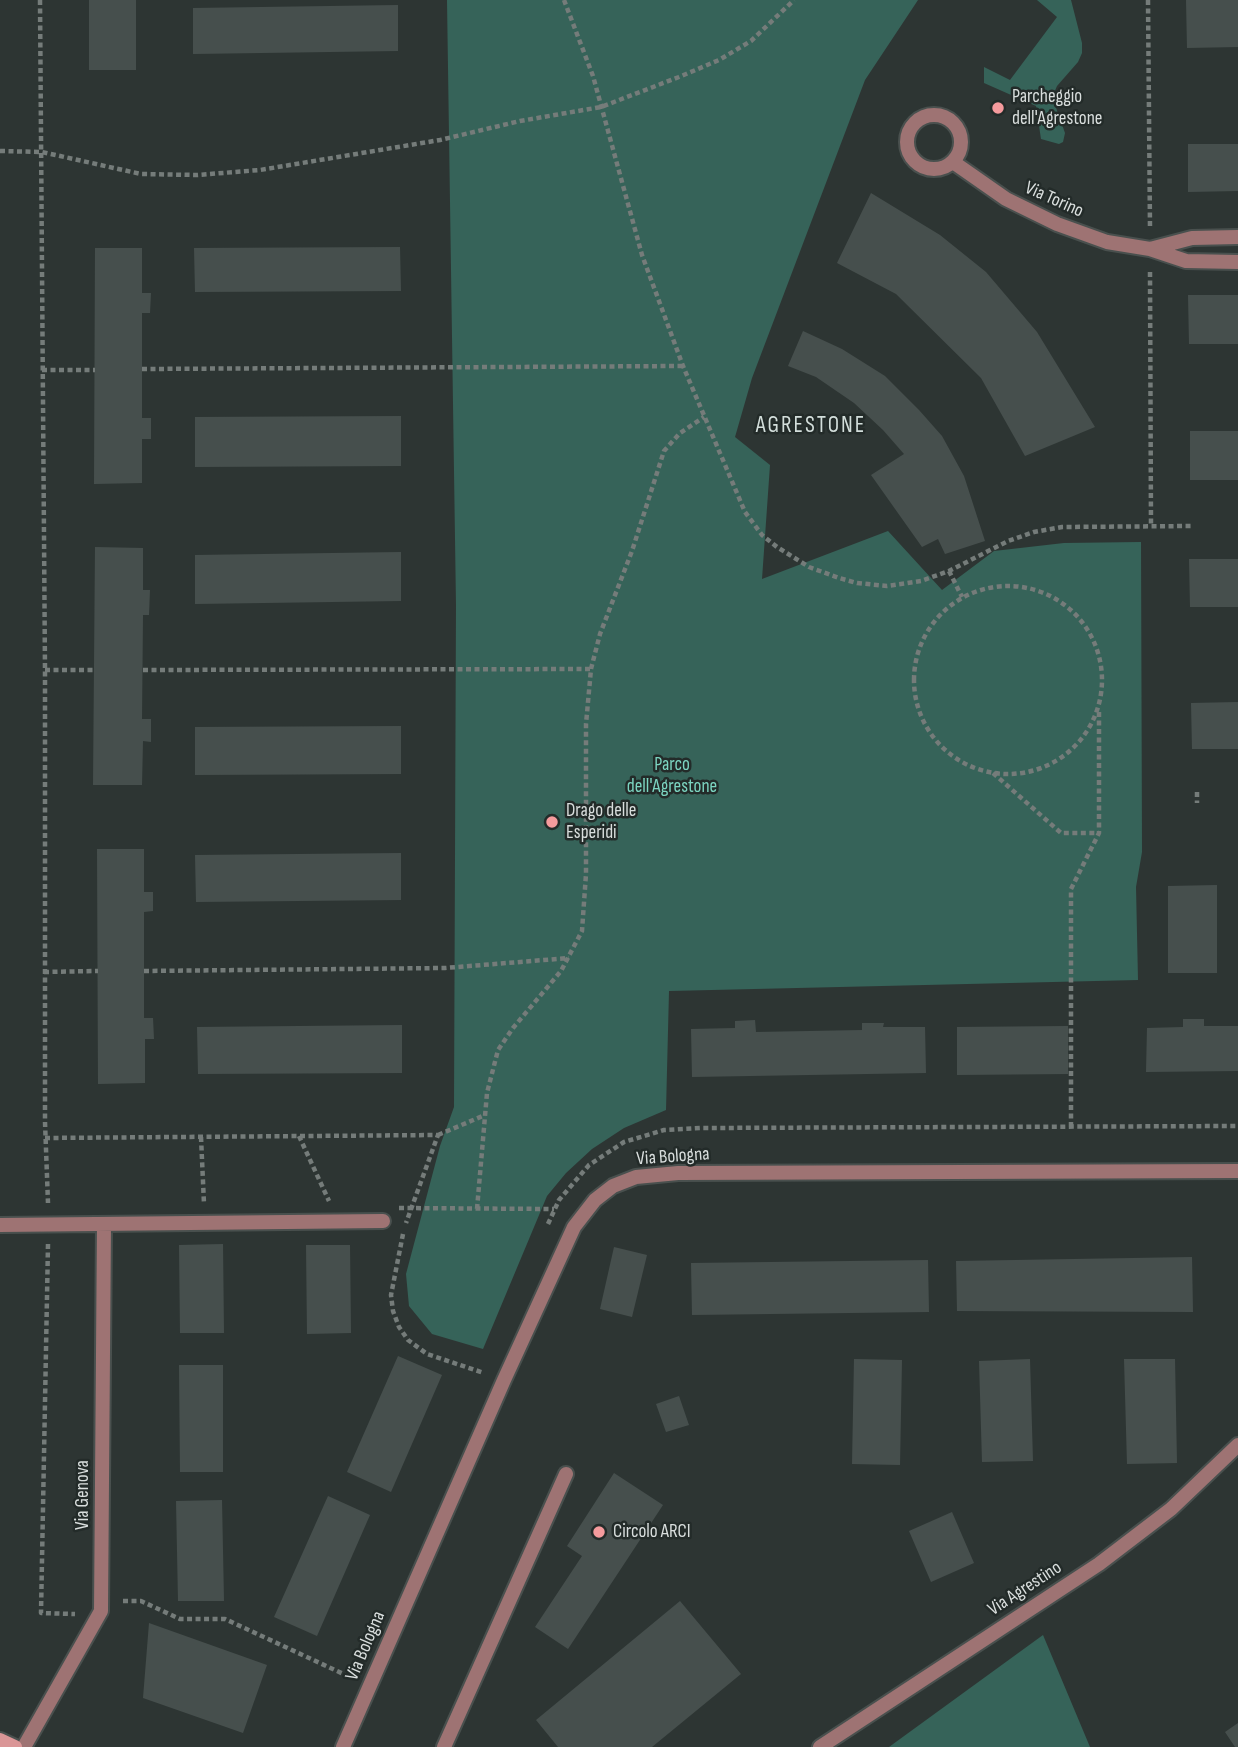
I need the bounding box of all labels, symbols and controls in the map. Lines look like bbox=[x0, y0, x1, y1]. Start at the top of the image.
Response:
place label: Parcheggio dell'Agrestone bbox=[1012, 86, 1102, 130]
marker: Parcheggio dell'Agrestone bbox=[990, 100, 1006, 116]
street label: Via Torino bbox=[1021, 177, 1087, 223]
district label: AGRESTONE bbox=[757, 412, 865, 440]
park label: Parco dell'Agrestone bbox=[627, 754, 717, 798]
place label: Drago delle Esperidi bbox=[566, 800, 636, 844]
marker: Drago delle Esperidi bbox=[544, 814, 560, 830]
street label: Via Bologna bbox=[636, 1143, 710, 1171]
street label: Via Genova bbox=[72, 1460, 94, 1530]
place label: Circolo ARCI bbox=[613, 1521, 691, 1543]
marker: Circolo ARCI bbox=[591, 1524, 607, 1540]
street label: Via Agrestino bbox=[984, 1557, 1066, 1621]
street label: Via Bologna bbox=[341, 1608, 391, 1684]

